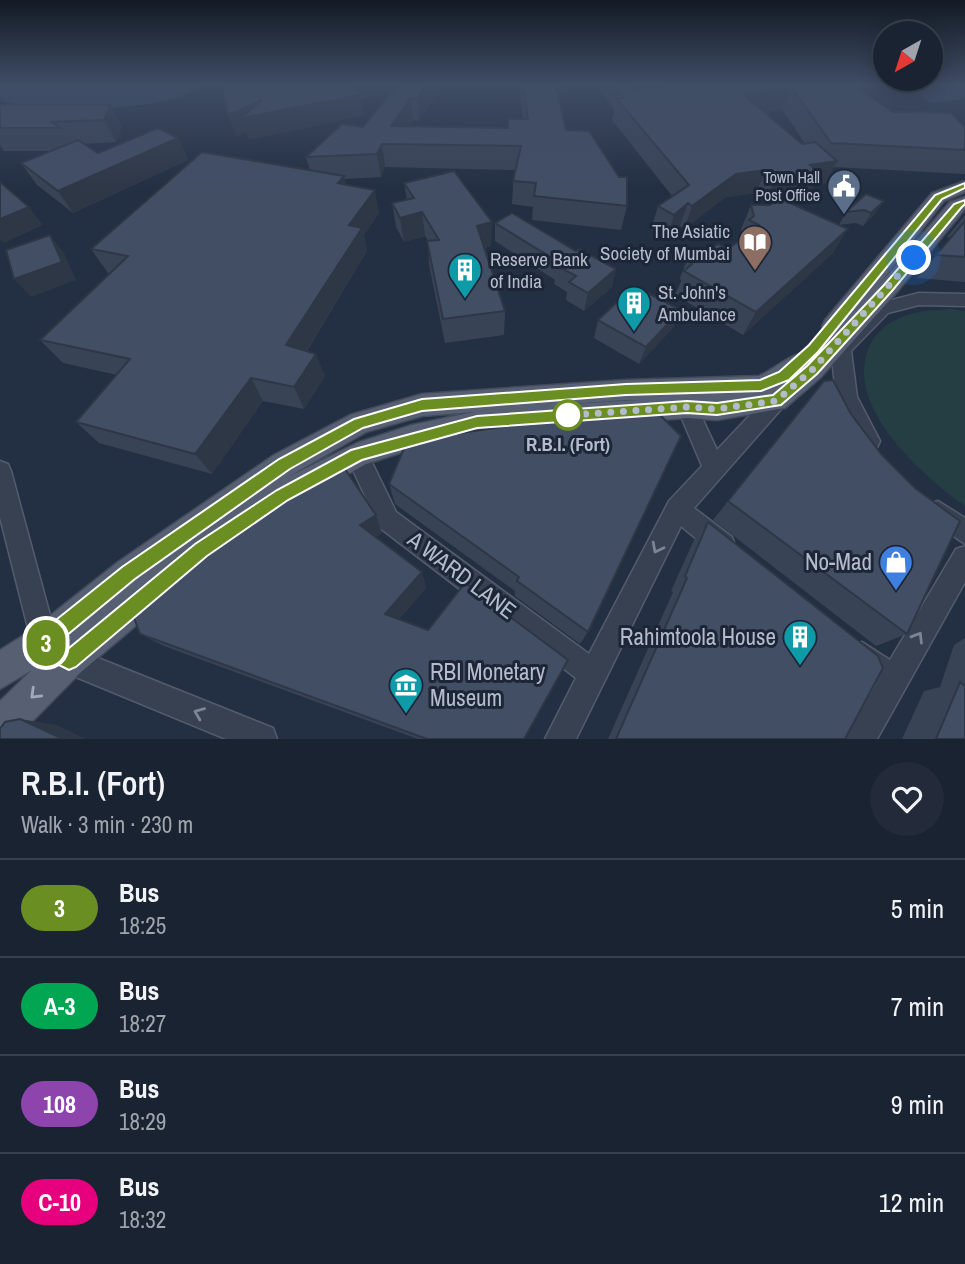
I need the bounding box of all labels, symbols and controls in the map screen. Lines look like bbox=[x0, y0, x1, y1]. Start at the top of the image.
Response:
north arrow bbox=[873, 21, 943, 91]
map controls bbox=[873, 21, 943, 91]
place label: Town Hall Post Office bbox=[755, 166, 820, 206]
public building icon: Town Hall Post Office bbox=[825, 167, 863, 216]
place label: The Asiatic Society of Mumbai bbox=[600, 218, 730, 266]
library icon: The Asiatic Society of Mumbai bbox=[736, 223, 774, 272]
your location bbox=[896, 240, 931, 275]
place label: Reserve Bank of India bbox=[490, 246, 588, 294]
building icon: Reserve Bank of India bbox=[446, 251, 484, 300]
place label: St. John's Ambulance bbox=[657, 279, 736, 327]
building icon: St. John's Ambulance bbox=[615, 284, 653, 333]
marker: R.B.I. (Fort) bbox=[553, 400, 583, 430]
place label: R.B.I. (Fort) bbox=[526, 431, 610, 457]
street label: A WARD LANE bbox=[401, 523, 523, 626]
one-way arrow bbox=[652, 541, 666, 553]
shop icon: No-Mad bbox=[877, 543, 915, 592]
place label: No-Mad bbox=[805, 546, 872, 577]
building icon: Rahimtoola House bbox=[781, 618, 819, 667]
line badge: 3 bbox=[23, 620, 69, 666]
place label: Rahimtoola House bbox=[620, 621, 776, 652]
text: 3 bbox=[41, 627, 51, 659]
one-way arrow bbox=[910, 632, 923, 645]
place label: RBI Monetary Museum bbox=[430, 656, 546, 713]
museum icon: RBI Monetary Museum bbox=[387, 666, 425, 715]
one-way arrow bbox=[30, 685, 43, 698]
one-way arrow bbox=[194, 707, 206, 721]
text: R.B.I. (Fort) bbox=[21, 761, 165, 805]
button: heart bbox=[870, 762, 944, 836]
text: Walk · 3 min · 230 m bbox=[21, 809, 193, 840]
text: Bus bbox=[119, 875, 159, 910]
text: 5 min bbox=[891, 891, 944, 926]
text: 3 bbox=[54, 892, 65, 924]
text: 18:25 bbox=[119, 910, 166, 941]
text: Bus bbox=[119, 973, 159, 1008]
text: 7 min bbox=[891, 989, 944, 1024]
text: A-3 bbox=[44, 990, 75, 1022]
text: 18:27 bbox=[119, 1008, 166, 1039]
text: Bus bbox=[119, 1071, 159, 1106]
text: 9 min bbox=[891, 1087, 944, 1122]
text: 108 bbox=[43, 1088, 76, 1120]
text: 18:29 bbox=[119, 1106, 166, 1137]
text: Bus bbox=[119, 1169, 159, 1204]
text: 12 min bbox=[879, 1185, 944, 1220]
text: C-10 bbox=[38, 1186, 81, 1218]
text: 18:32 bbox=[119, 1204, 166, 1235]

